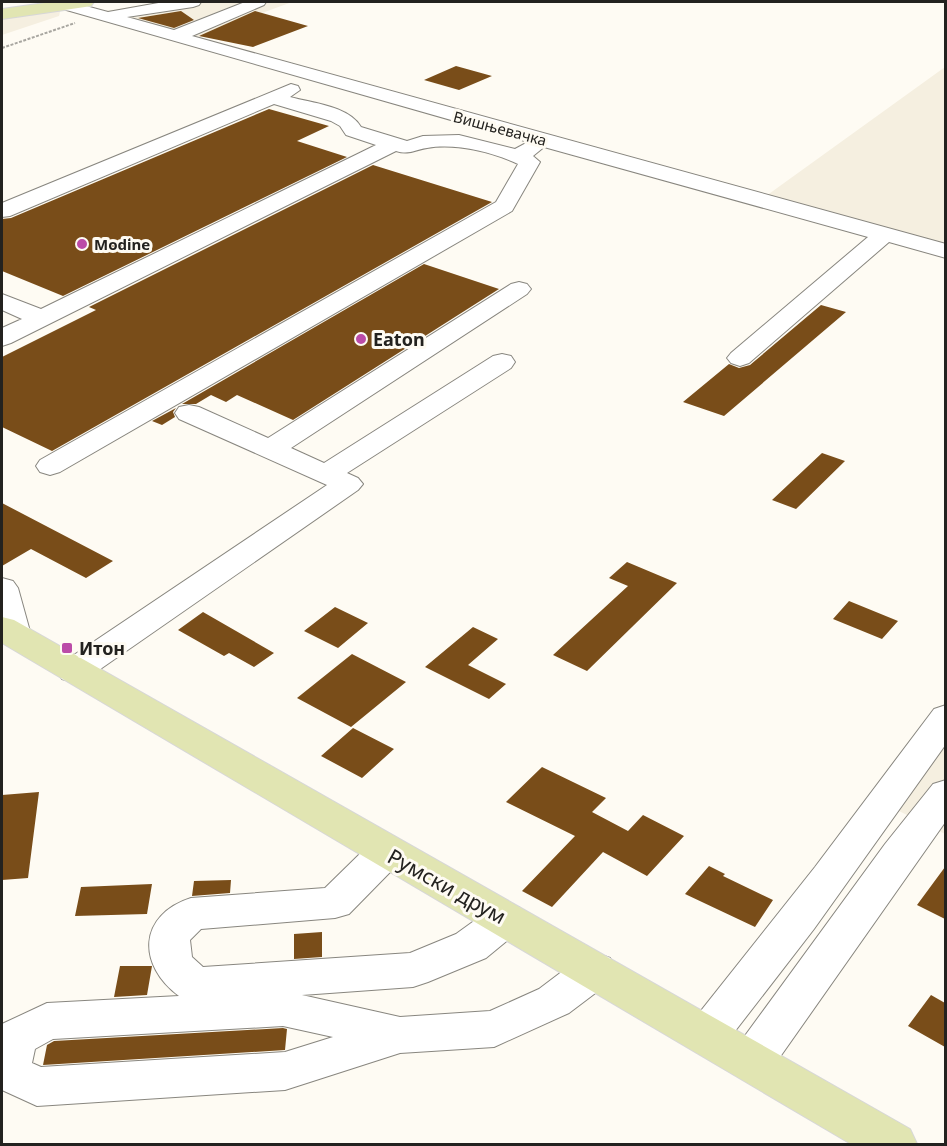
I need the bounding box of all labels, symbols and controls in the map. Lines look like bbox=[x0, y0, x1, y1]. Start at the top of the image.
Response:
street label: Вишњевачка bbox=[451, 106, 549, 150]
place label: Modine bbox=[94, 234, 150, 254]
marker: Modine bbox=[75, 237, 89, 251]
place label: Eaton bbox=[373, 327, 425, 351]
marker: Eaton bbox=[354, 332, 368, 346]
place label: Итон bbox=[79, 636, 125, 660]
marker: Итон bbox=[60, 641, 74, 655]
street label: Румски друм bbox=[383, 842, 511, 930]

